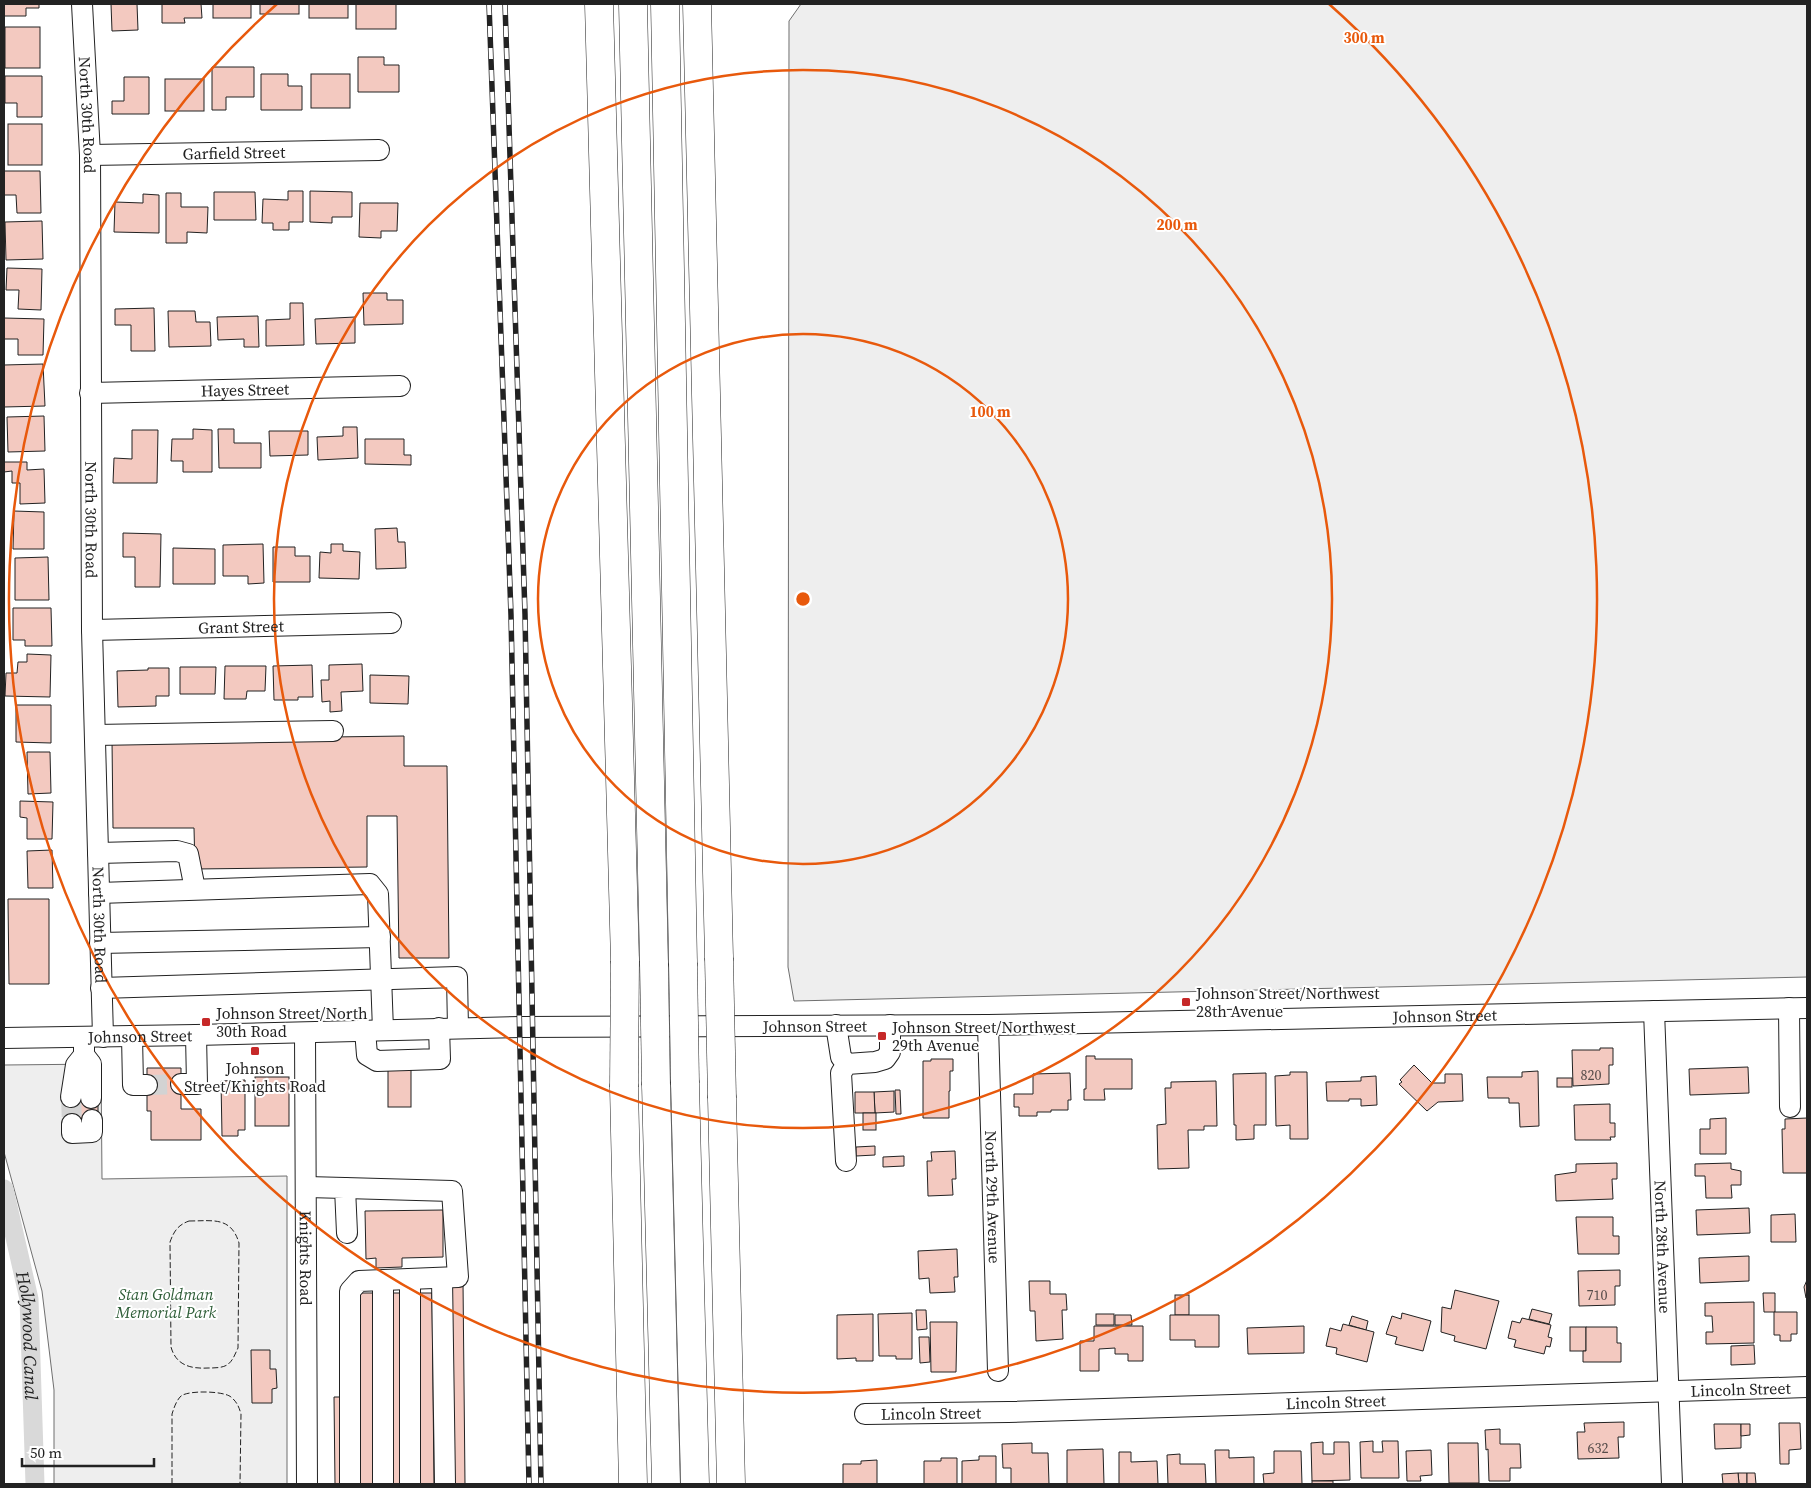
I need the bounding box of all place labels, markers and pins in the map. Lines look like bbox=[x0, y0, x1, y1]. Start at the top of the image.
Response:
centre of rings bbox=[794, 590, 812, 608]
place label: Johnson Street/Northwest 28th Avenue bbox=[1195, 982, 1380, 1022]
marker: Johnson Street/Northwest 28th Avenue bbox=[1180, 996, 1192, 1008]
place label: Johnson Street/North 30th Road bbox=[215, 1002, 368, 1042]
marker: Johnson Street/North 30th Road bbox=[200, 1016, 212, 1028]
place label: Johnson Street/Northwest 29th Avenue bbox=[891, 1016, 1076, 1056]
marker: Johnson Street/Northwest 29th Avenue bbox=[876, 1030, 888, 1042]
marker: Johnson Street/Knights Road bbox=[249, 1045, 261, 1057]
place label: Johnson Street/Knights Road bbox=[184, 1057, 326, 1097]

